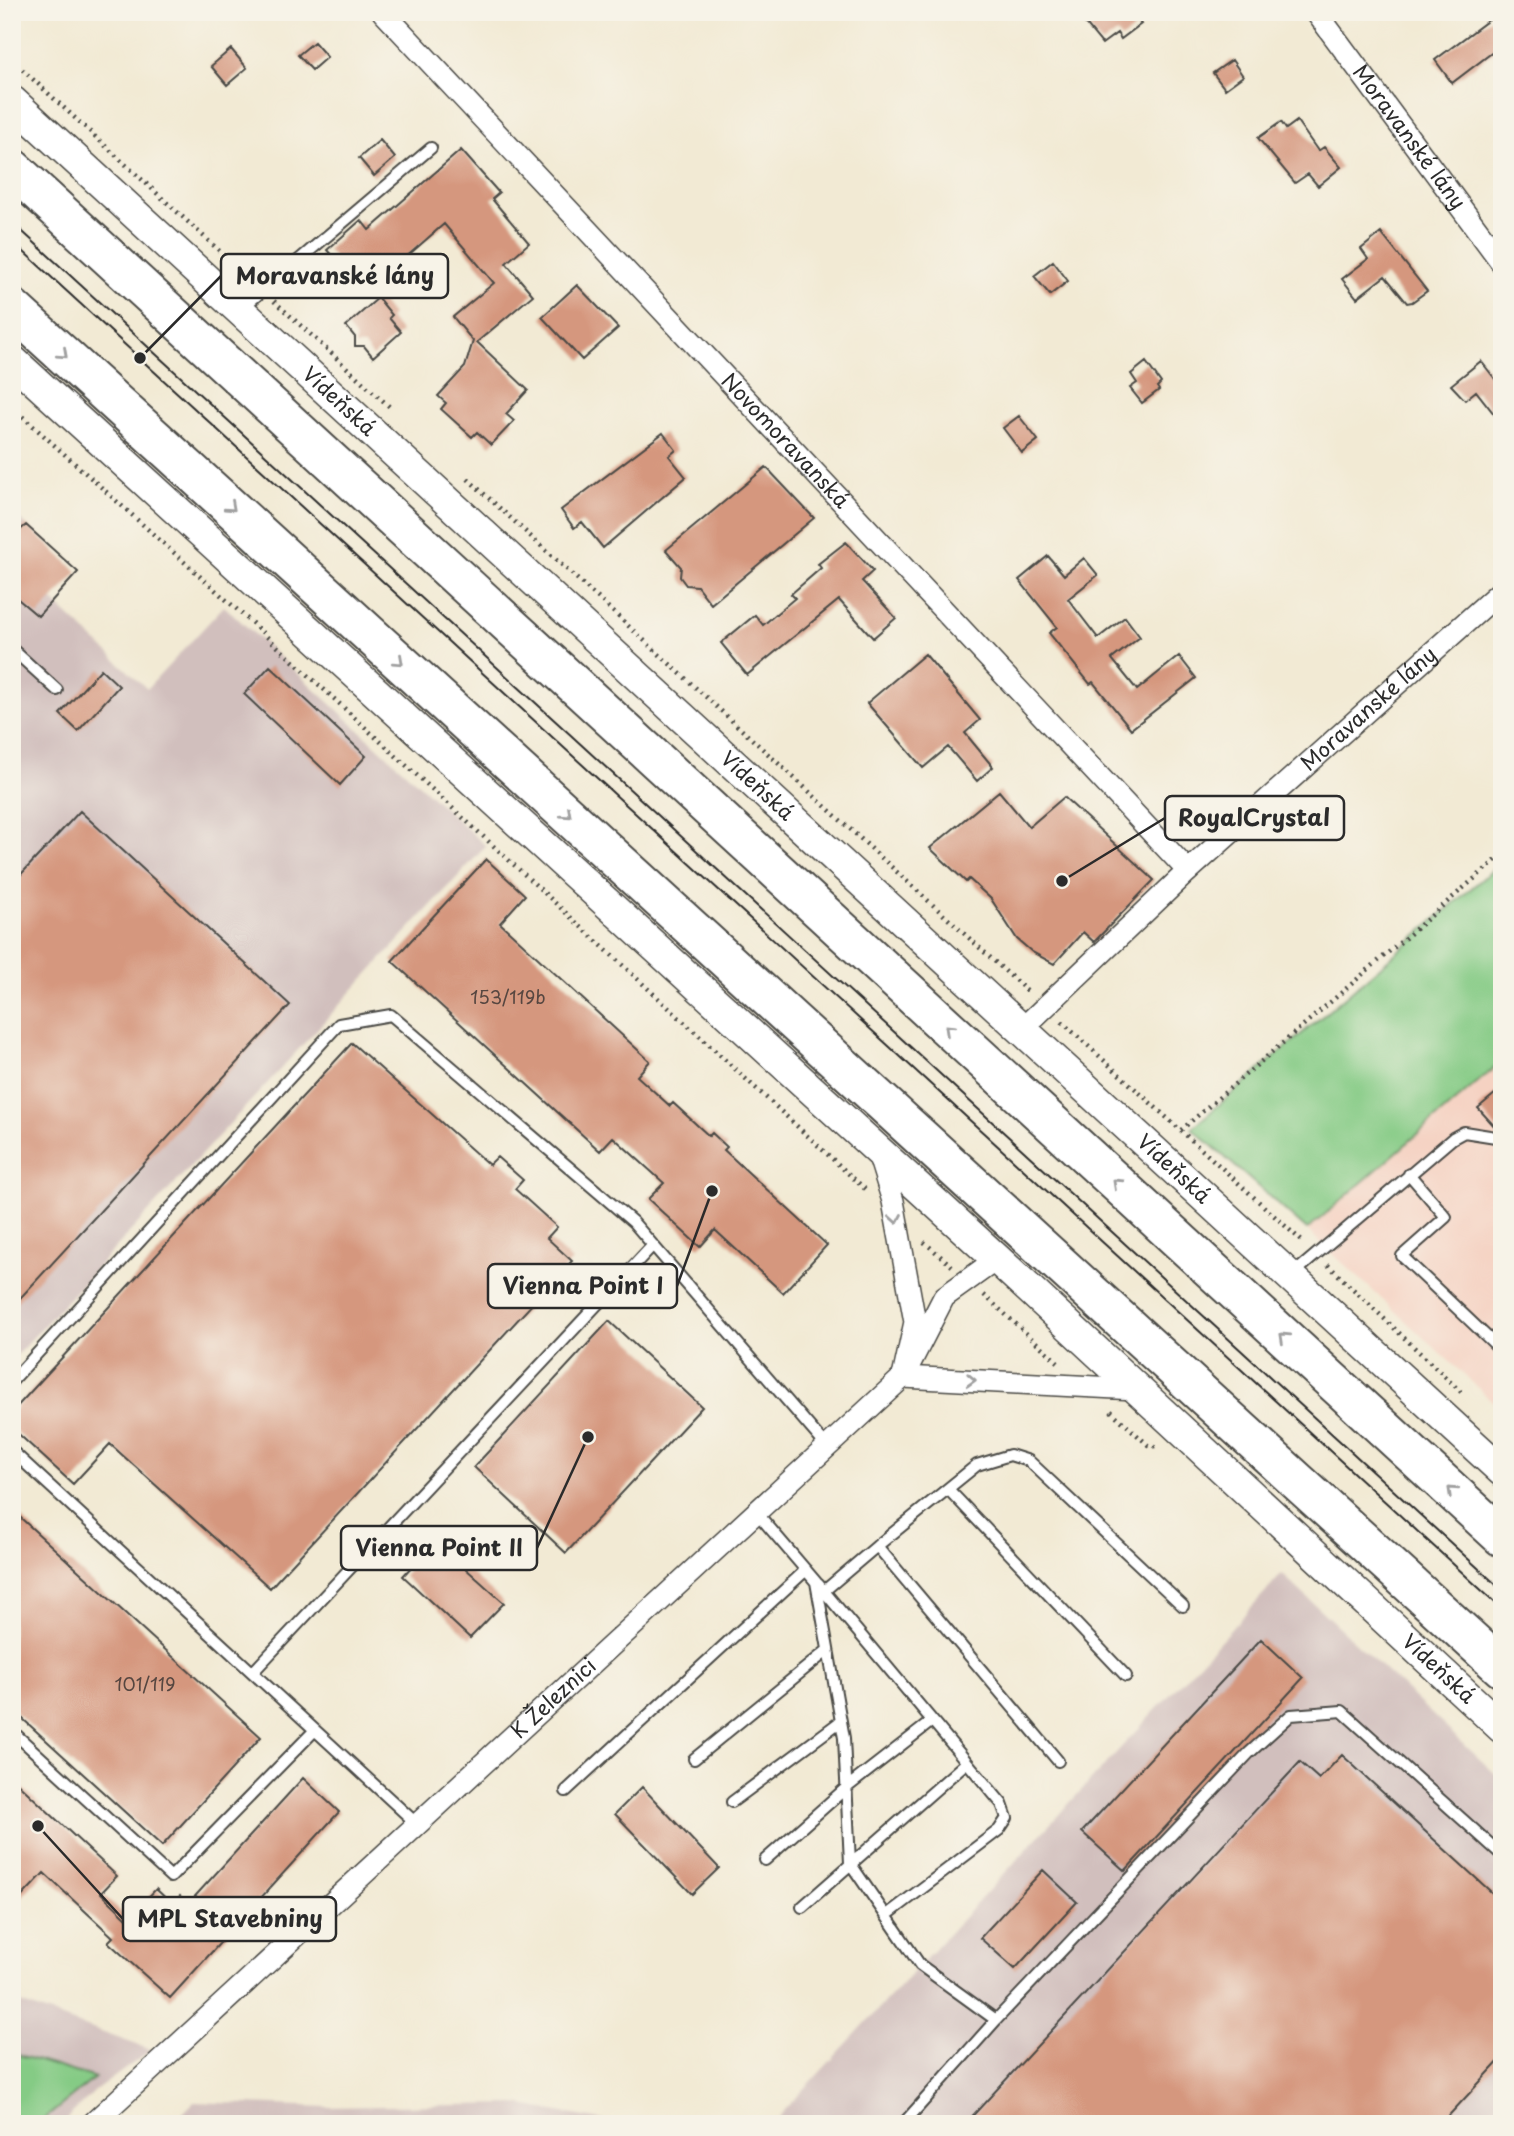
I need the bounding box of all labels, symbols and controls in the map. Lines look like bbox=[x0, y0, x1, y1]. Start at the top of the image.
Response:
street label: Moravanské lány bbox=[1346, 57, 1475, 215]
callout: Moravanské lány bbox=[221, 254, 448, 298]
text: Moravanské lány bbox=[236, 257, 434, 292]
one-way arrow bbox=[55, 346, 68, 358]
street label: Vídeňská bbox=[296, 358, 384, 442]
street label: Novomoravanská bbox=[715, 365, 858, 514]
one-way arrow bbox=[223, 499, 236, 512]
street label: Moravanské lány bbox=[1292, 638, 1443, 777]
one-way arrow bbox=[391, 653, 404, 665]
street label: Vídeňská bbox=[714, 742, 802, 827]
callout: RoyalCrystal bbox=[1165, 796, 1344, 840]
text: RoyalCrystal bbox=[1178, 799, 1330, 834]
one-way arrow bbox=[559, 806, 572, 818]
house number: 153/119b bbox=[470, 983, 546, 1010]
one-way arrow bbox=[944, 1025, 957, 1037]
street label: Vídeňská bbox=[1131, 1125, 1219, 1210]
one-way arrow bbox=[1112, 1179, 1125, 1191]
one-way arrow bbox=[888, 1213, 903, 1225]
callout: Vienna Point I bbox=[488, 1264, 677, 1308]
text: Vienna Point I bbox=[503, 1267, 663, 1302]
one-way arrow bbox=[1279, 1332, 1292, 1345]
one-way arrow bbox=[966, 1373, 977, 1388]
one-way arrow bbox=[1447, 1486, 1460, 1499]
callout: Vienna Point II bbox=[341, 1526, 537, 1570]
text: Vienna Point II bbox=[355, 1529, 523, 1564]
street label: Vídeňská bbox=[1396, 1625, 1484, 1710]
street label: K Železnici bbox=[503, 1649, 603, 1745]
house number: 101/119 bbox=[114, 1670, 176, 1697]
callout: MPL Stavebniny bbox=[123, 1897, 336, 1941]
text: MPL Stavebniny bbox=[137, 1900, 323, 1935]

